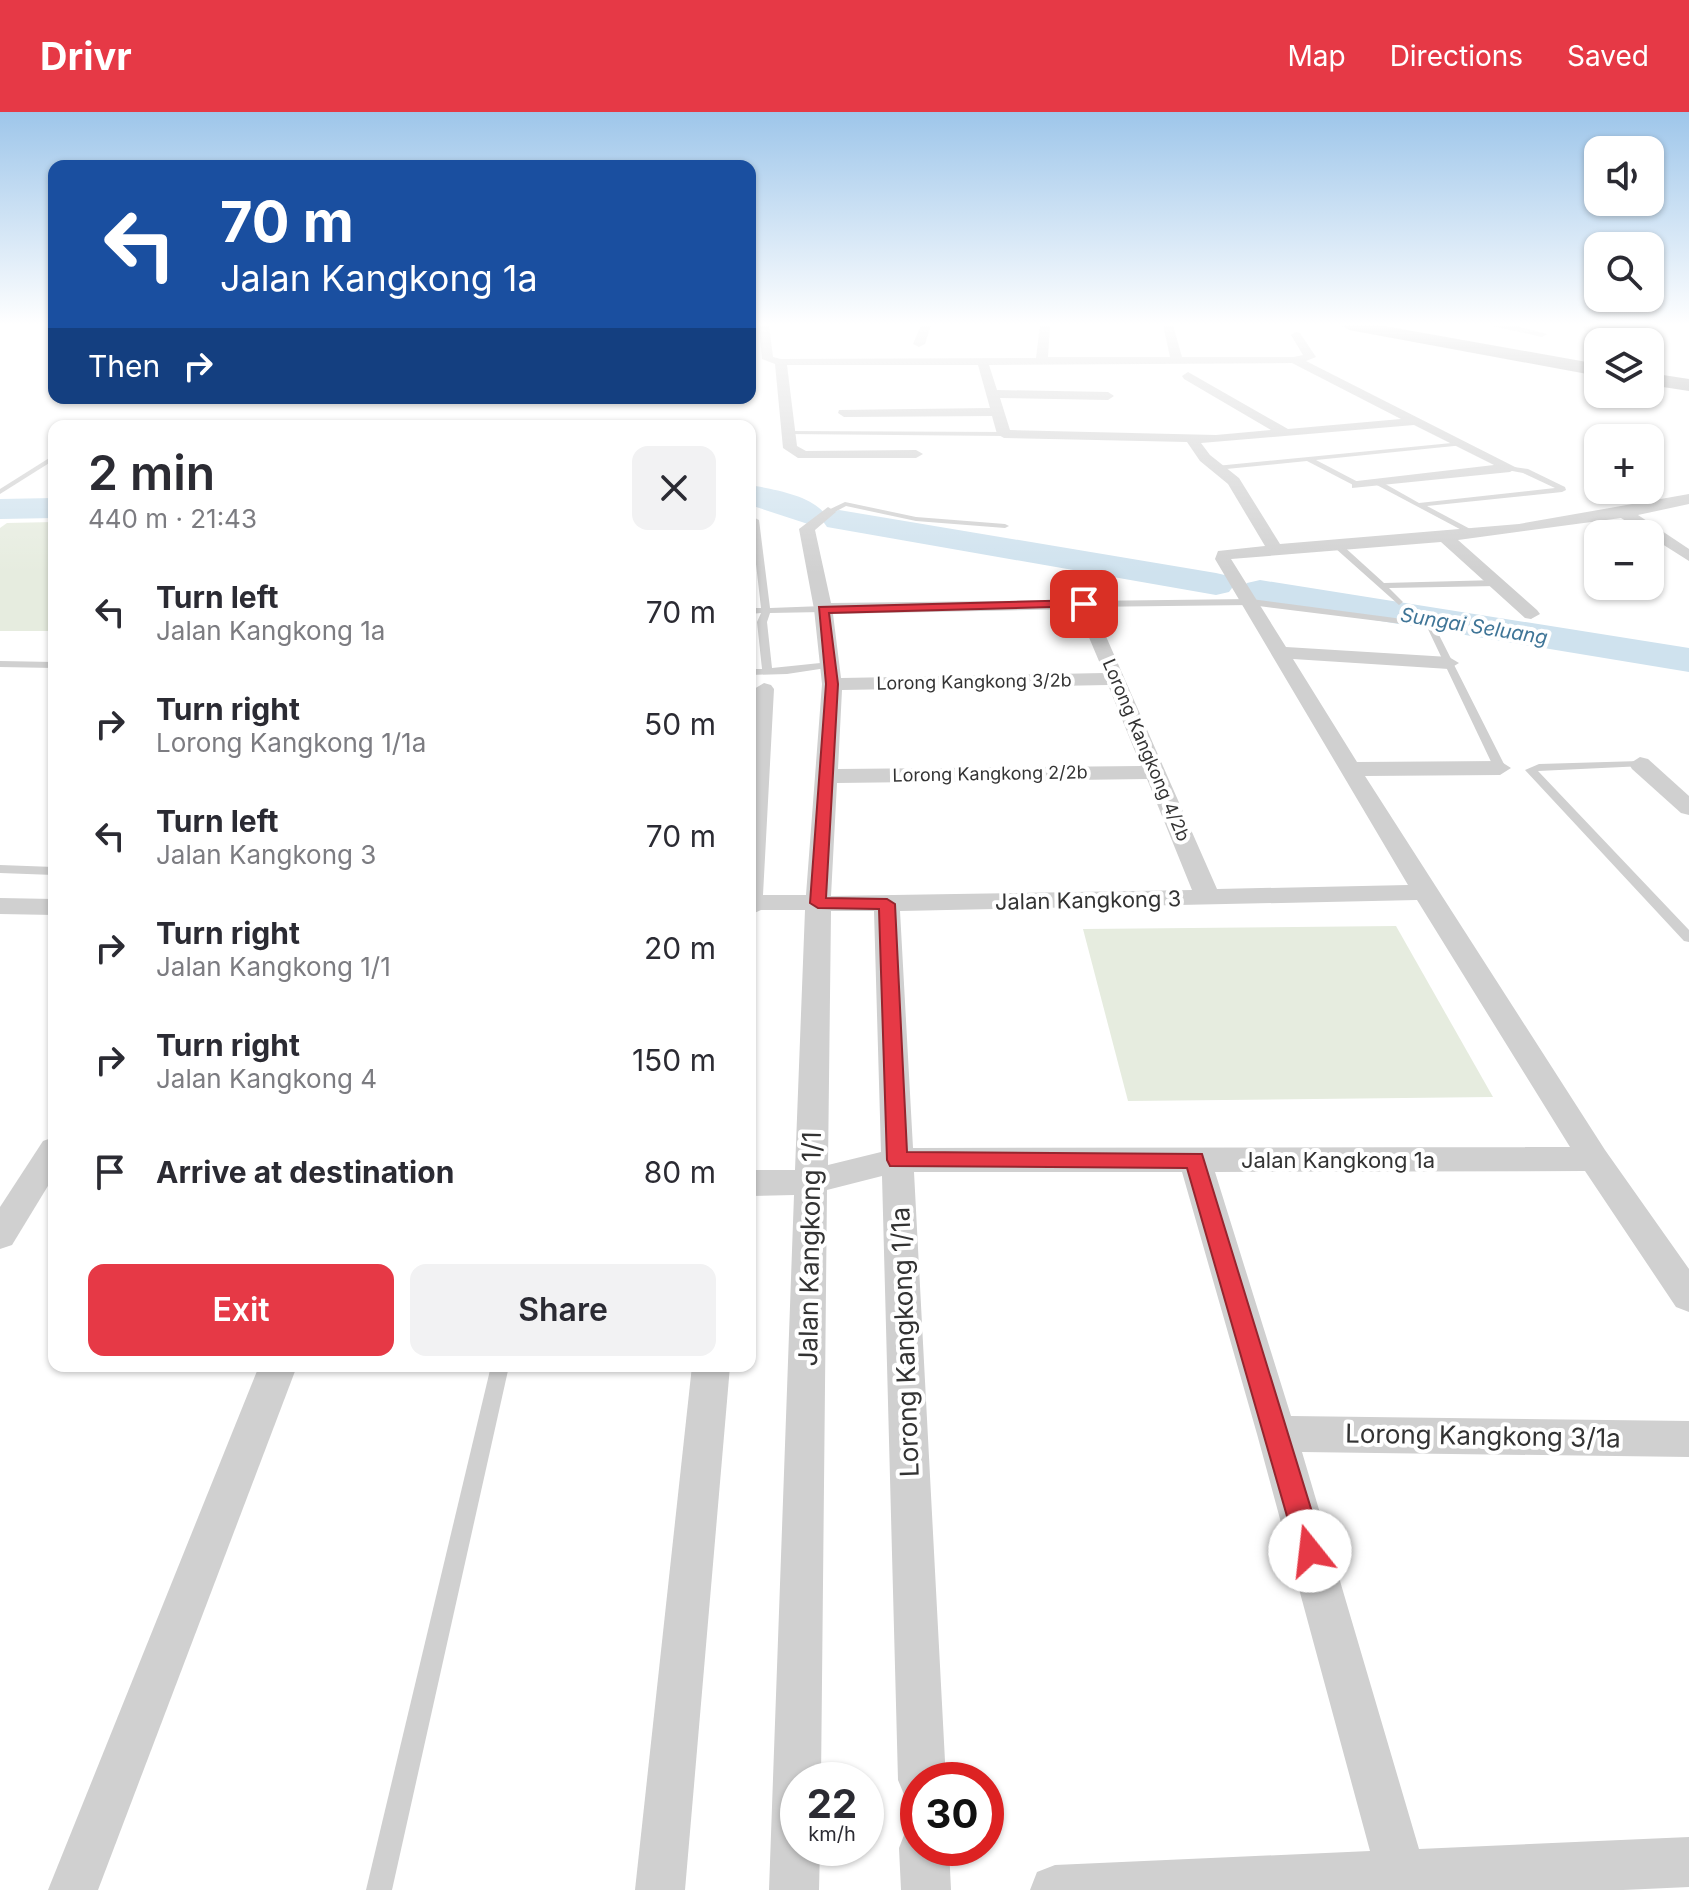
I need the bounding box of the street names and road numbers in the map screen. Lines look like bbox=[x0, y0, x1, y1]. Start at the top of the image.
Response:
street label: Lorong Kangkong 4/2b bbox=[1099, 655, 1194, 844]
street label: Lorong Kangkong 3/2b bbox=[876, 669, 1072, 694]
street label: Lorong Kangkong 2/2b bbox=[892, 761, 1088, 786]
street label: Jalan Kangkong 3 bbox=[995, 885, 1181, 915]
street label: Jalan Kangkong 1/1 bbox=[792, 1131, 827, 1367]
street label: Jalan Kangkong 1a bbox=[1241, 1147, 1435, 1173]
street label: Lorong Kangkong 1/1a bbox=[884, 1206, 925, 1478]
street label: Lorong Kangkong 3/1a bbox=[1345, 1418, 1621, 1453]

